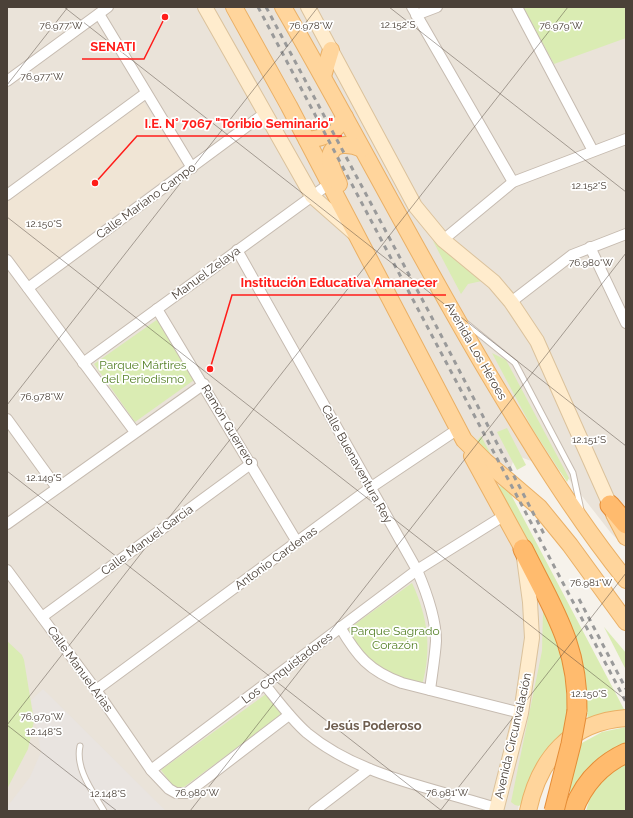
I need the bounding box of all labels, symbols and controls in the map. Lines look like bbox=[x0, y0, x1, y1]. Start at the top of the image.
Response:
text: 12.152°S bbox=[381, 19, 415, 30]
text: 76.977°W bbox=[40, 20, 83, 31]
text: 76.978°W bbox=[289, 20, 333, 31]
text: 76.979°W bbox=[539, 20, 583, 31]
callout: SENATI bbox=[82, 34, 144, 59]
text: SENATI bbox=[90, 39, 136, 54]
text: 76.977°W bbox=[21, 71, 64, 82]
callout: I.E. N° 7067 "Toribio Seminario" bbox=[137, 111, 342, 136]
text: I.E. N° 7067 "Toribio Seminario" bbox=[145, 116, 333, 131]
street label: Calle Mariano Campo bbox=[94, 160, 198, 242]
text: 12.152°S bbox=[572, 180, 606, 191]
text: 12.150°S bbox=[26, 218, 62, 229]
street label: Manuel Zelaya bbox=[169, 244, 243, 302]
text: 76.980°W bbox=[569, 257, 614, 268]
callout: Institución Educativa Amanecer bbox=[232, 270, 446, 295]
text: Institución Educativa Amanecer bbox=[240, 275, 438, 290]
street label: Avenida Los Héroes bbox=[442, 300, 510, 402]
park label: Parque Mártires del Periodismo bbox=[99, 358, 187, 386]
street label: Ramón Guerrero bbox=[198, 382, 258, 468]
text: 76.978°W bbox=[20, 391, 64, 402]
street label: Calle Buenaventura Rey bbox=[319, 402, 396, 526]
text: 12.151°S bbox=[572, 434, 606, 445]
text: 12.149°S bbox=[26, 472, 62, 483]
street label: Calle Manuel Garcia bbox=[98, 502, 196, 578]
street label: Antonio Cardenas bbox=[232, 523, 320, 593]
text: 76.981°W bbox=[570, 577, 613, 588]
street label: Calle Manuel Arias bbox=[44, 623, 116, 715]
park label: Parque Sagrado Corazón bbox=[350, 624, 440, 652]
street label: Los Conquistadores bbox=[239, 629, 335, 707]
street label: Avenida Circunvalación bbox=[492, 672, 534, 800]
text: 12.150°S bbox=[571, 688, 607, 699]
text: 76.979°W bbox=[20, 711, 64, 722]
district label: Jesús Poderoso bbox=[324, 718, 422, 733]
text: 12.148°S bbox=[26, 726, 62, 737]
text: 76.980°W bbox=[175, 787, 220, 798]
text: 76.981°W bbox=[426, 787, 469, 798]
text: 12.148°S bbox=[90, 788, 126, 799]

